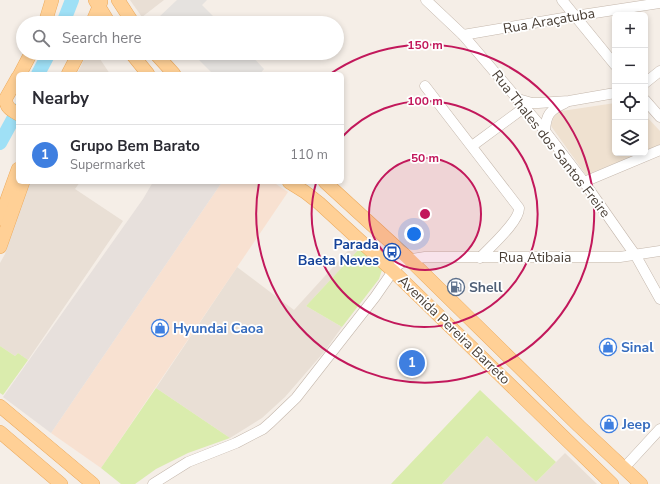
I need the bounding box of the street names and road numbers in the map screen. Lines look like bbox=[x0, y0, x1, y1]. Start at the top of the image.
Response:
street label: Rua Araçatuba bbox=[502, 4, 596, 38]
street label: Rua Thales dos Santos Freire bbox=[487, 66, 615, 222]
street label: Rua Atibaia bbox=[499, 248, 571, 267]
street label: Avenida Pereira Barreto bbox=[394, 271, 514, 389]

